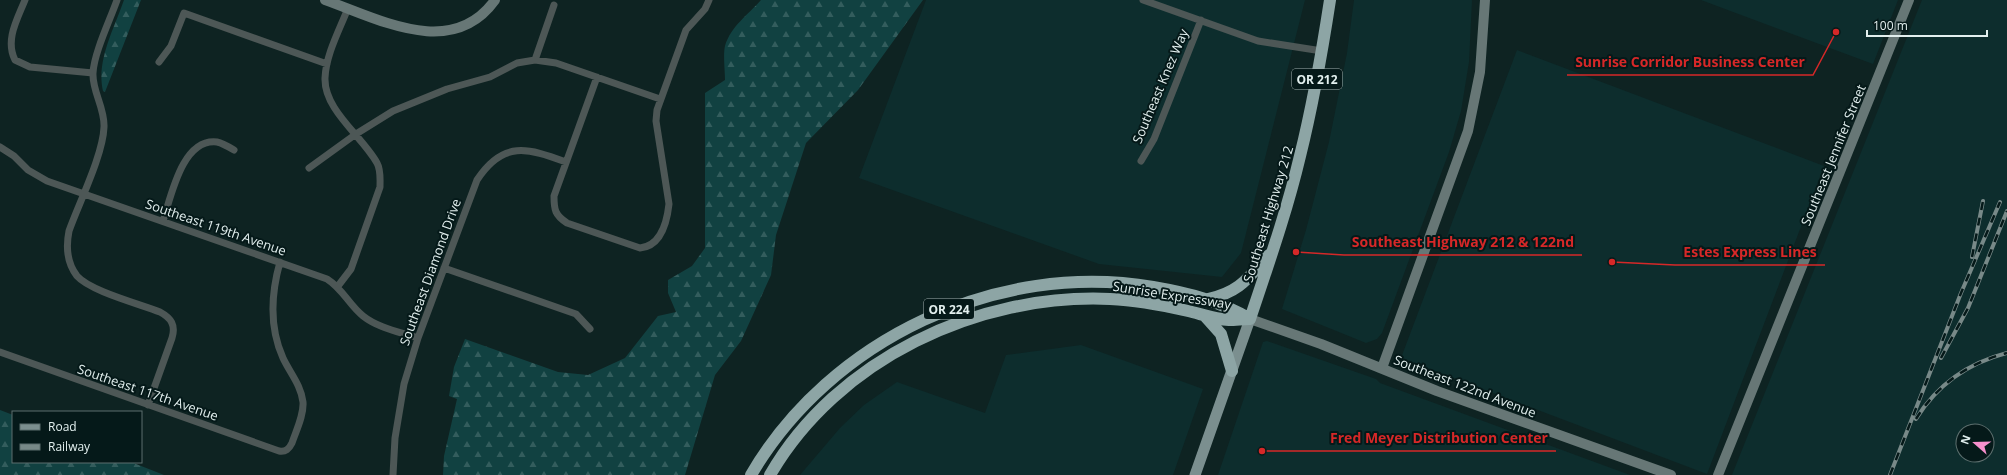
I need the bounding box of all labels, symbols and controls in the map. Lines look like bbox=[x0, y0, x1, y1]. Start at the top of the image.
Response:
scale bar bbox=[1867, 12, 1987, 38]
text: 100 m bbox=[1873, 17, 1908, 34]
street label: Southeast Knez Way bbox=[1128, 26, 1192, 146]
callout: Sunrise Corridor Business Center bbox=[1567, 49, 1813, 75]
text: Sunrise Corridor Business Center bbox=[1575, 52, 1805, 71]
road number: OR 212 bbox=[1292, 69, 1342, 89]
street label: Southeast Jennifer Street bbox=[1796, 81, 1870, 228]
street label: Southeast Highway 212 bbox=[1239, 144, 1297, 284]
street label: Southeast 119th Avenue bbox=[143, 194, 289, 260]
street label: Southeast Diamond Drive bbox=[395, 196, 465, 348]
callout: Southeast Highway 212 & 122nd bbox=[1344, 229, 1582, 255]
text: Southeast Highway 212 & 122nd bbox=[1352, 232, 1574, 251]
callout: Estes Express Lines bbox=[1675, 239, 1825, 265]
text: Estes Express Lines bbox=[1683, 242, 1817, 261]
street label: Sunrise Expressway bbox=[1112, 277, 1233, 313]
road number: OR 224 bbox=[924, 299, 974, 319]
street label: Southeast 122nd Avenue bbox=[1391, 351, 1539, 421]
street label: Southeast 117th Avenue bbox=[75, 359, 221, 425]
legend bbox=[12, 411, 142, 463]
text: Road bbox=[48, 418, 77, 435]
north arrow bbox=[1955, 423, 1995, 463]
callout: Fred Meyer Distribution Center bbox=[1322, 425, 1556, 451]
text: Fred Meyer Distribution Center bbox=[1330, 428, 1549, 447]
text: N bbox=[1957, 433, 1974, 446]
text: Railway bbox=[48, 438, 91, 455]

